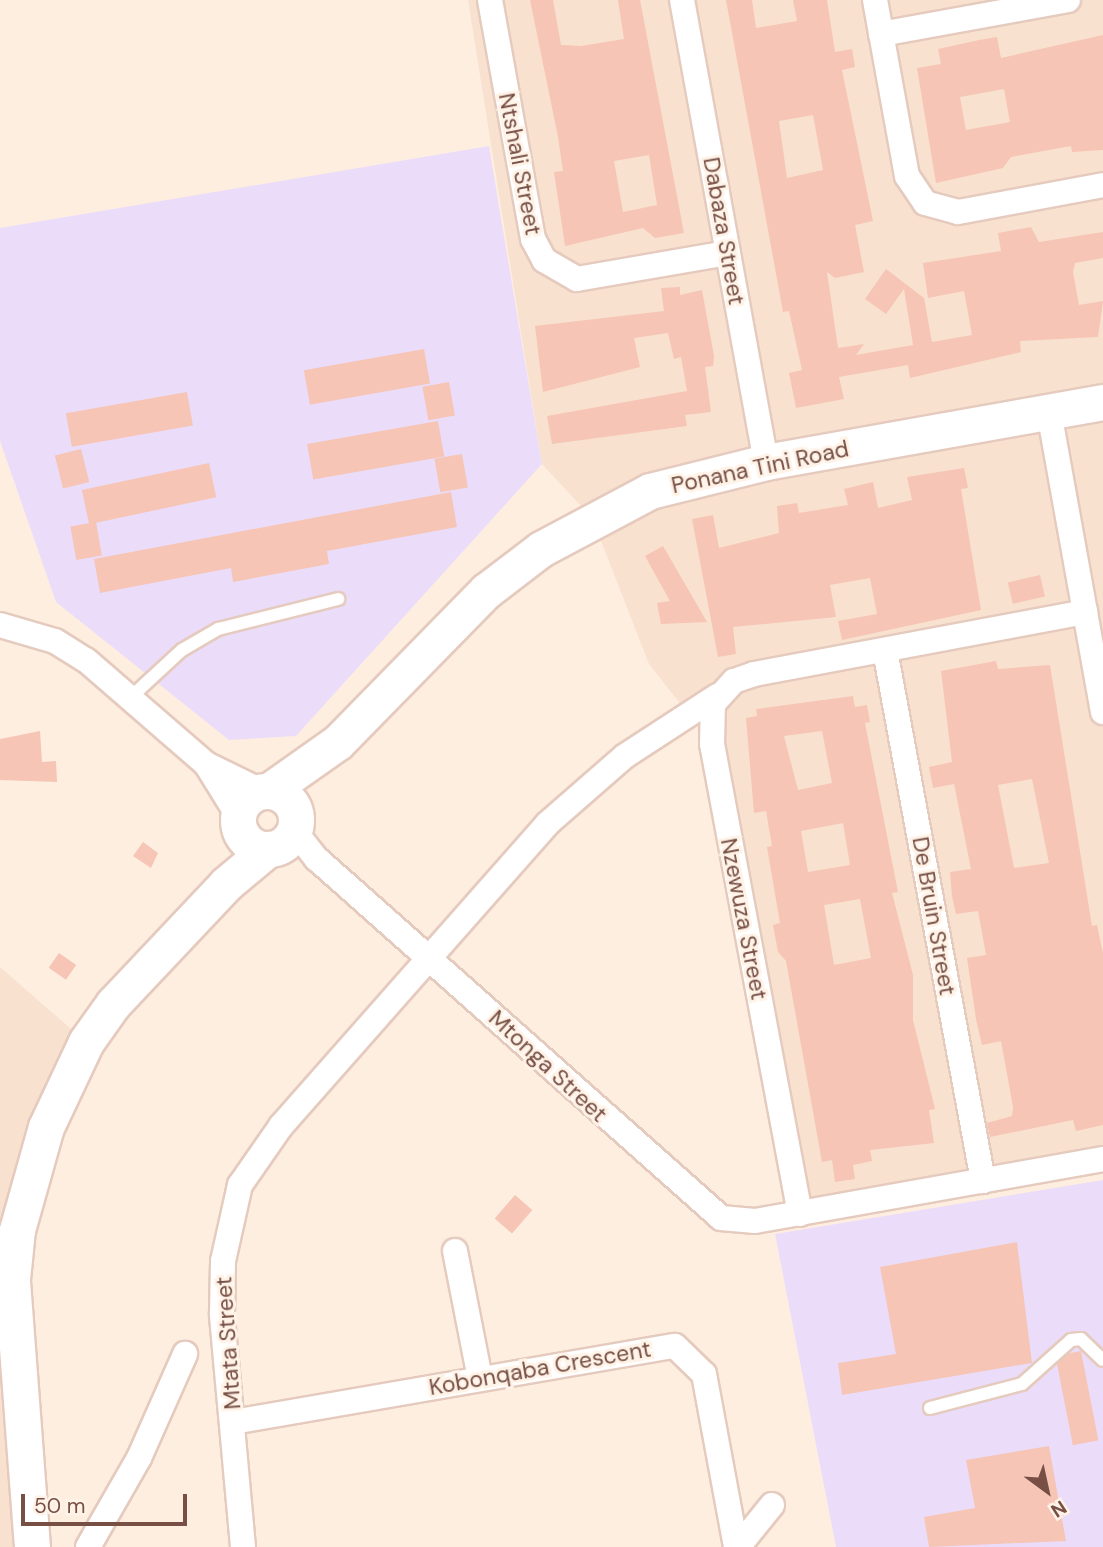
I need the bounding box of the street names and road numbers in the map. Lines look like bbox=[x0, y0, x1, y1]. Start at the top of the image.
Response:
street label: Ntshali Street bbox=[493, 91, 547, 237]
street label: Dabaza Street bbox=[697, 155, 751, 307]
street label: Ponana Tini Road bbox=[669, 435, 851, 499]
street label: De Bruin Street bbox=[906, 835, 962, 997]
street label: Nzewuza Street bbox=[715, 836, 773, 1002]
street label: Mtonga Street bbox=[483, 1004, 613, 1128]
street label: Mtata Street bbox=[210, 1276, 246, 1410]
street label: Kobonqaba Crescent bbox=[427, 1335, 653, 1401]

